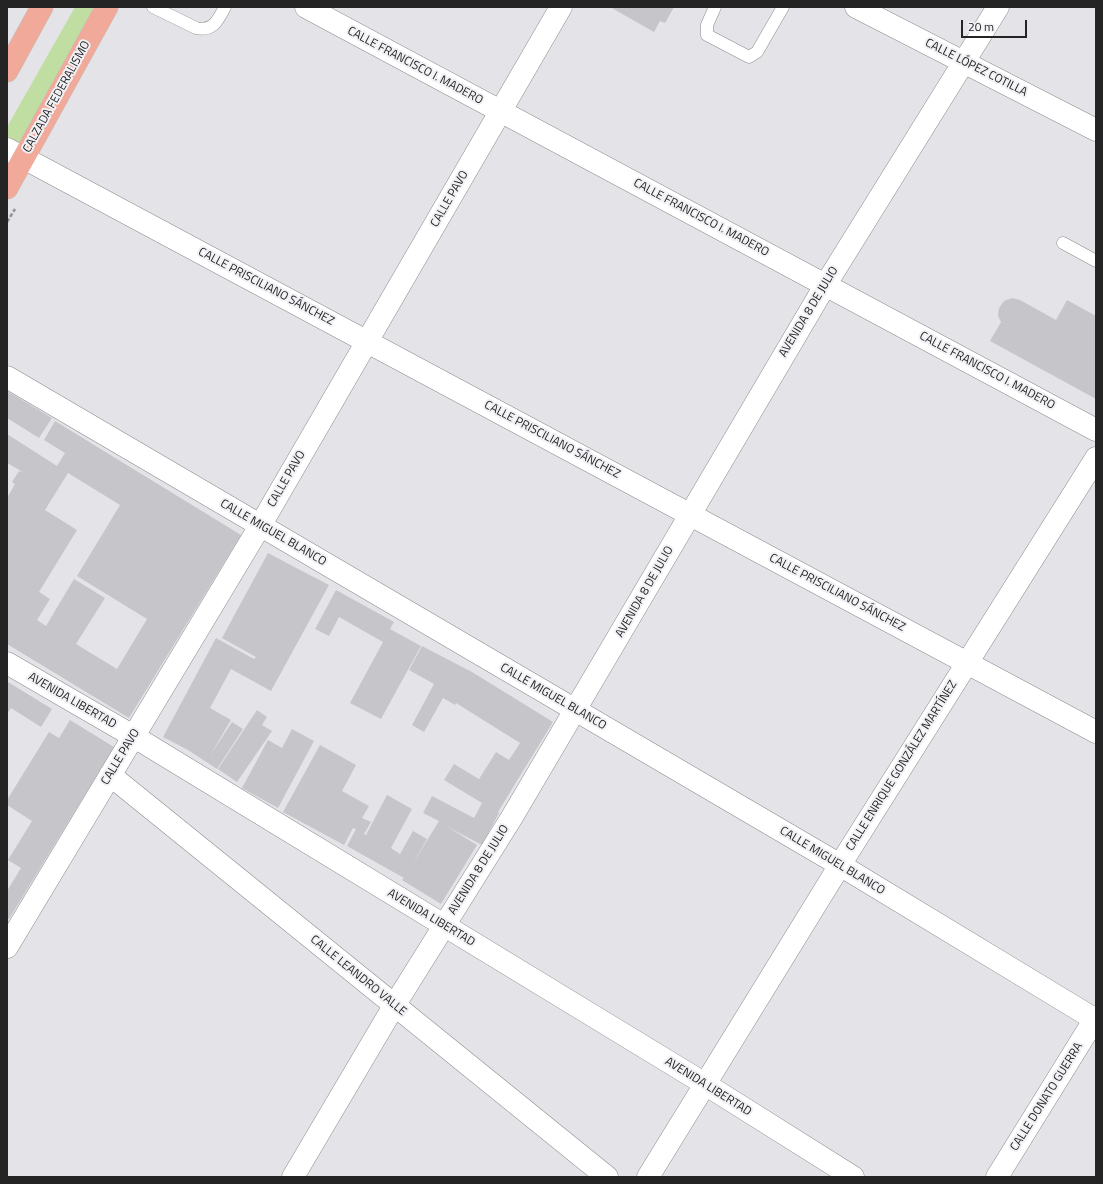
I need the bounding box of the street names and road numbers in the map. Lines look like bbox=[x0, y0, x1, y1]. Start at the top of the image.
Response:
street label: CALLE FRANCISCO I. MADERO bbox=[345, 24, 485, 108]
street label: CALLE LÓPEZ COTILLA bbox=[923, 36, 1029, 100]
street label: CALZADA FEDERALISMO bbox=[20, 39, 94, 155]
street label: CALLE PAVO bbox=[428, 168, 472, 230]
street label: CALLE FRANCISCO I. MADERO bbox=[631, 176, 771, 260]
street label: CALLE PRISCILIANO SÁNCHEZ bbox=[196, 245, 336, 329]
street label: AVENIDA 8 DE JULIO bbox=[776, 264, 842, 360]
street label: CALLE FRANCISCO I. MADERO bbox=[917, 329, 1057, 413]
street label: CALLE PRISCILIANO SÁNCHEZ bbox=[482, 398, 622, 482]
street label: CALLE PAVO bbox=[265, 448, 309, 510]
street label: CALLE MIGUEL BLANCO bbox=[217, 497, 329, 569]
street label: AVENIDA 8 DE JULIO bbox=[613, 544, 677, 640]
street label: CALLE PRISCILIANO SÁNCHEZ bbox=[767, 551, 907, 635]
street label: CALLE MIGUEL BLANCO bbox=[497, 661, 609, 733]
street label: AVENIDA LIBERTAD bbox=[25, 670, 119, 732]
street label: CALLE ENRIQUE GONZÁLEZ MARTÍNEZ bbox=[843, 678, 961, 854]
street label: CALLE PAVO bbox=[99, 726, 143, 788]
street label: AVENIDA 8 DE JULIO bbox=[446, 822, 512, 918]
street label: CALLE MIGUEL BLANCO bbox=[777, 824, 887, 898]
street label: AVENIDA LIBERTAD bbox=[385, 886, 477, 950]
street label: CALLE LEANDRO VALLE bbox=[307, 933, 409, 1019]
street label: CALLE DONATO GUERRA bbox=[1008, 1040, 1086, 1154]
street label: AVENIDA LIBERTAD bbox=[662, 1055, 754, 1119]

